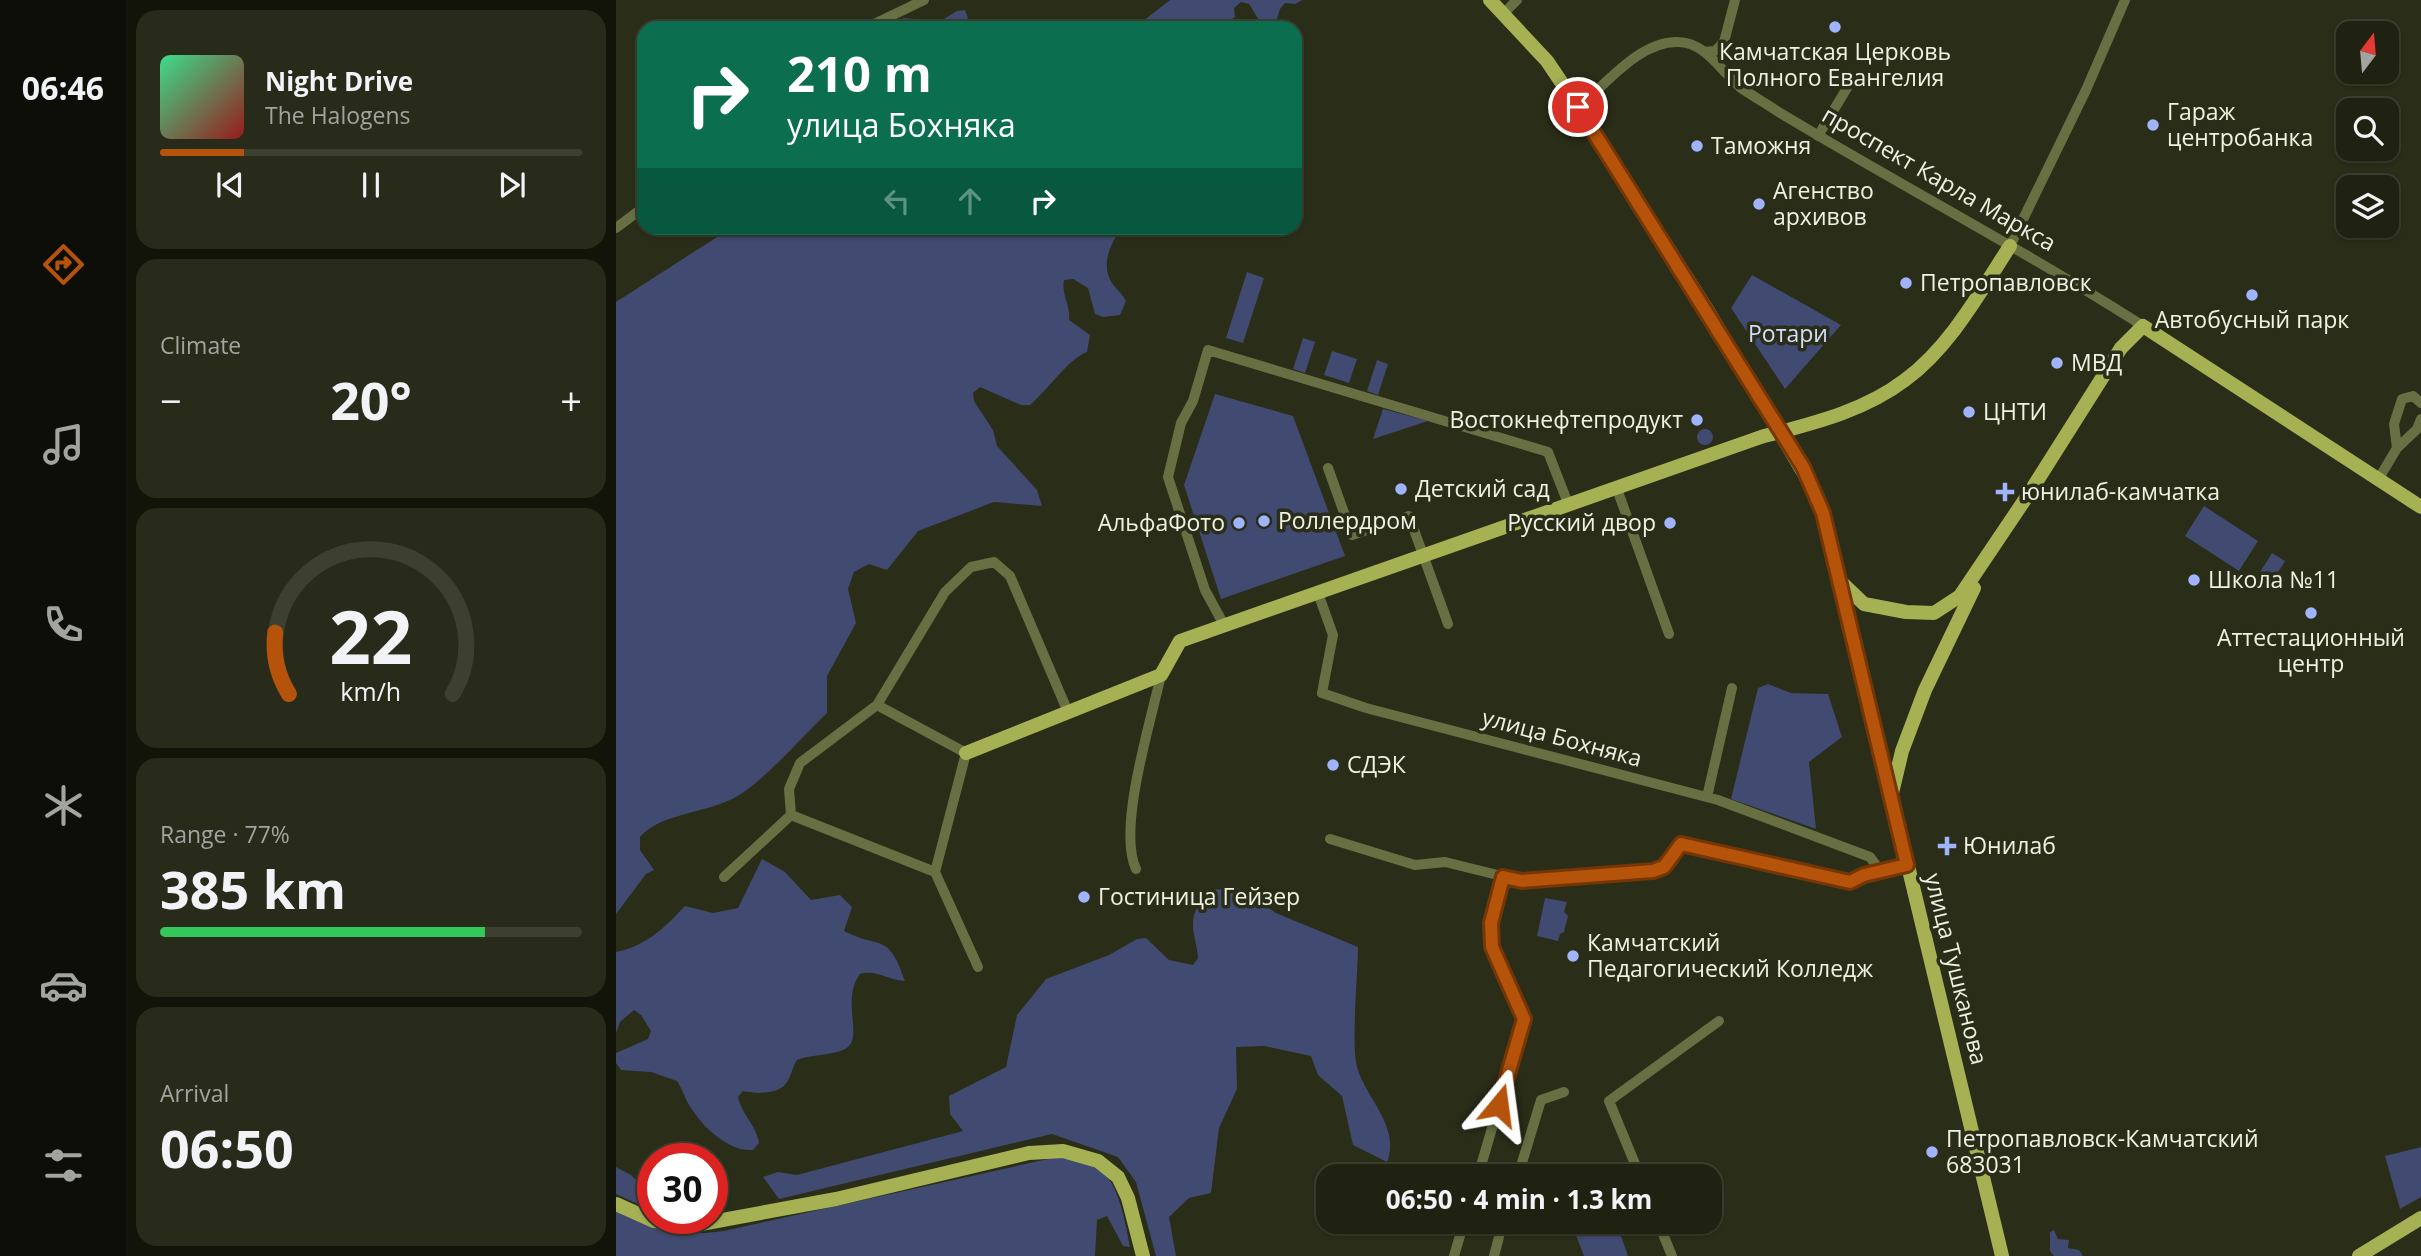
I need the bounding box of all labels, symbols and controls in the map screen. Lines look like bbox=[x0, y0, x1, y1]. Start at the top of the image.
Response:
marker: Камчатская Церковь Полного Евангелия bbox=[1827, 19, 1843, 35]
north arrow bbox=[2336, 21, 2399, 84]
map controls bbox=[2336, 21, 2399, 238]
place label: Камчатская Церковь Полного Евангелия bbox=[1719, 35, 1951, 93]
text: 210 m bbox=[787, 40, 932, 106]
icon: right bbox=[672, 49, 763, 140]
text: Night Drive bbox=[265, 63, 413, 99]
text: 06:46 bbox=[22, 66, 104, 109]
pin bbox=[1548, 77, 1608, 137]
icon: arrive bbox=[1559, 88, 1597, 126]
place label: Гараж центробанка bbox=[2167, 95, 2313, 153]
street label: проспект Карла Маркса bbox=[1817, 98, 2062, 258]
button: search bbox=[2336, 98, 2399, 161]
text: The Halogens bbox=[265, 99, 411, 131]
text: улица Бохняка bbox=[787, 103, 1016, 146]
marker: Гараж центробанка bbox=[2145, 117, 2161, 133]
place label: Таможня bbox=[1711, 129, 1811, 161]
marker: Таможня bbox=[1689, 138, 1705, 154]
icon: previous bbox=[211, 166, 249, 204]
icon: pause bbox=[352, 166, 390, 204]
icon: next bbox=[493, 166, 531, 204]
place label: Агенство архивов bbox=[1773, 174, 1874, 232]
button: layers bbox=[2336, 175, 2399, 238]
icon: left bbox=[878, 182, 916, 220]
icon: ahead bbox=[951, 182, 989, 220]
icon: right bbox=[1024, 182, 1062, 220]
marker: Агенство архивов bbox=[1751, 196, 1767, 212]
icon: directions bbox=[39, 240, 88, 289]
place label: Петропавловск bbox=[1920, 266, 2092, 298]
marker: Петропавловск bbox=[1898, 275, 1914, 291]
marker: Автобусный парк bbox=[2244, 287, 2260, 303]
place label: Автобусный парк bbox=[2155, 303, 2349, 335]
park label: Ротари bbox=[1748, 317, 1828, 349]
text: Climate bbox=[160, 329, 241, 361]
place label: МВД bbox=[2071, 346, 2123, 378]
marker: МВД bbox=[2049, 355, 2065, 371]
text: 20° bbox=[330, 364, 412, 435]
text: − bbox=[160, 374, 182, 426]
text: + bbox=[560, 374, 582, 426]
place label: ЦНТИ bbox=[1983, 395, 2047, 427]
place label: Востокнефтепродукт bbox=[1449, 403, 1683, 435]
marker: ЦНТИ bbox=[1961, 404, 1977, 420]
marker: Востокнефтепродукт bbox=[1689, 412, 1705, 428]
icon: music bbox=[39, 420, 88, 469]
place label: Детский сад bbox=[1415, 472, 1550, 504]
place label: юнилаб-камчатка bbox=[2021, 475, 2220, 507]
marker: Детский сад bbox=[1393, 481, 1409, 497]
marker: юнилаб-камчатка bbox=[1995, 482, 2015, 502]
place label: Роллердром bbox=[1278, 504, 1417, 536]
place label: АльфаФото bbox=[1098, 506, 1225, 538]
place label: Русский двор bbox=[1507, 506, 1656, 538]
marker: Роллердром bbox=[1256, 513, 1272, 529]
marker: АльфаФото bbox=[1231, 515, 1247, 531]
marker: Русский двор bbox=[1662, 515, 1678, 531]
place label: Школа №11 bbox=[2208, 563, 2339, 595]
marker: Школа №11 bbox=[2186, 572, 2202, 588]
text: 22 bbox=[329, 586, 413, 685]
icon: phone bbox=[39, 600, 88, 649]
marker: Аттестационный центр bbox=[2303, 605, 2319, 621]
place label: Аттестационный центр bbox=[2217, 621, 2405, 679]
text: km/h bbox=[341, 674, 401, 708]
street label: улица Бохняка bbox=[1479, 700, 1646, 774]
place label: СДЭК bbox=[1347, 748, 1407, 780]
marker: СДЭК bbox=[1325, 757, 1341, 773]
icon: climate bbox=[39, 781, 88, 830]
text: Range · 77% bbox=[160, 818, 290, 850]
place label: Юнилаб bbox=[1963, 829, 2056, 861]
marker: Юнилаб bbox=[1937, 836, 1957, 856]
text: 385 km bbox=[160, 853, 346, 924]
street label: улица Тушканова bbox=[1918, 870, 1996, 1068]
place label: Гостиница Гейзер bbox=[1098, 880, 1300, 912]
marker: Гостиница Гейзер bbox=[1076, 889, 1092, 905]
place label: Камчатский Педагогический Колледж bbox=[1587, 926, 1873, 984]
marker: Камчатский Педагогический Колледж bbox=[1565, 948, 1581, 964]
icon: car bbox=[39, 961, 88, 1010]
position arrow bbox=[1462, 1068, 1536, 1142]
text: Arrival bbox=[160, 1077, 229, 1109]
text: 06:50 bbox=[160, 1112, 294, 1183]
place label: Петропавловск-Камчатский 683031 bbox=[1946, 1122, 2259, 1180]
icon: filters bbox=[39, 1141, 88, 1190]
speed limit sign: 30 bbox=[637, 1143, 728, 1234]
marker: Петропавловск-Камчатский 683031 bbox=[1924, 1144, 1940, 1160]
text: 06:50 · 4 min · 1.3 km bbox=[1386, 1181, 1652, 1217]

